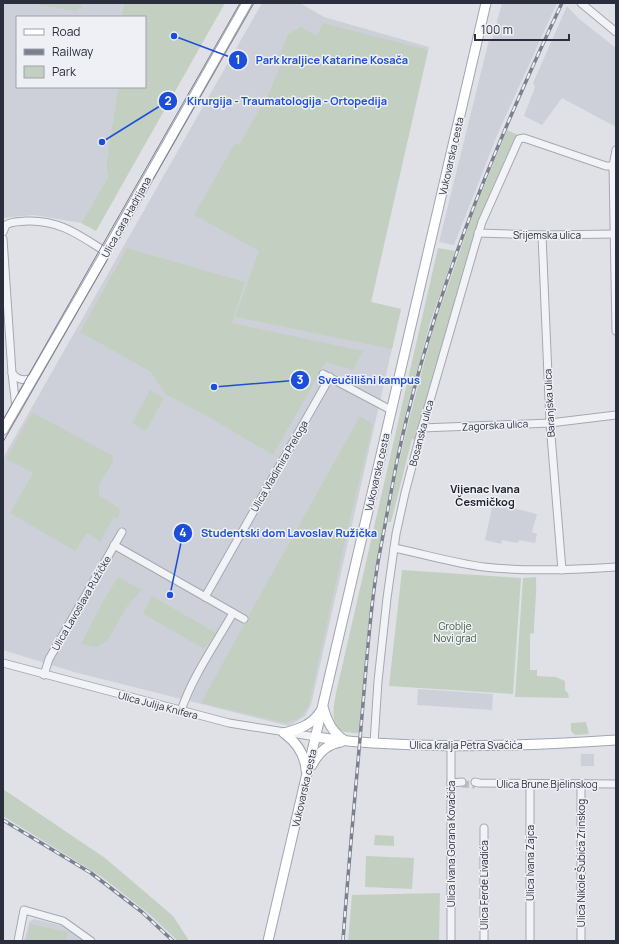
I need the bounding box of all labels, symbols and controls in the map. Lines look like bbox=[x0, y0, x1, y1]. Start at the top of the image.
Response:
legend bbox=[16, 16, 146, 88]
scale bar bbox=[475, 16, 569, 42]
text: 100 m bbox=[481, 21, 513, 38]
text: Road bbox=[52, 23, 80, 40]
text: Railway bbox=[52, 43, 94, 60]
callout: Park kraljice Katarine Kosača bbox=[228, 49, 416, 72]
text: 1 bbox=[235, 51, 241, 68]
text: Park kraljice Katarine Kosača bbox=[256, 52, 408, 67]
text: Park bbox=[52, 63, 77, 80]
callout: Kirurgija - Traumatologija - Ortopedija bbox=[158, 89, 395, 112]
text: 2 bbox=[164, 92, 172, 109]
text: Kirurgija - Traumatologija - Ortopedija bbox=[187, 93, 387, 108]
street label: Vukovarska cesta bbox=[435, 116, 467, 196]
street label: Ulica cara Hadrijana bbox=[98, 174, 154, 260]
street label: Srijemska ulica bbox=[513, 228, 581, 242]
callout: Sveučilišni kampus bbox=[290, 368, 428, 391]
street label: Baranjska ulica bbox=[540, 368, 558, 438]
text: 3 bbox=[297, 371, 304, 388]
text: Sveučilišni kampus bbox=[318, 372, 420, 387]
street label: Bosanska ulica bbox=[405, 398, 437, 468]
street label: Zagorska ulica bbox=[461, 416, 529, 434]
street label: Ulica Vladimira Preloga bbox=[247, 418, 311, 514]
street label: Vukovarska cesta bbox=[361, 432, 393, 512]
district label: Vijenac Ivana Česmičkog bbox=[450, 481, 520, 509]
callout: Studentski dom Lavoslav Ružička bbox=[173, 521, 385, 544]
text: 4 bbox=[179, 524, 187, 541]
text: Studentski dom Lavoslav Ružička bbox=[201, 525, 377, 540]
street label: Ulica Lavoslava Ružičke bbox=[48, 553, 114, 653]
park label: Groblje Novi grad bbox=[434, 619, 476, 645]
street label: Ulica Julija Knifera bbox=[116, 688, 200, 722]
street label: Ulica kralja Petra Svačića bbox=[409, 738, 523, 752]
street label: Vukovarska cesta bbox=[288, 748, 320, 828]
street label: Ulica Brune Bjelinskog bbox=[496, 777, 598, 791]
street label: Ulica Ivana Gorana Kovačića bbox=[444, 781, 458, 907]
street label: Ulica Nikole Šubića Zrinskog bbox=[574, 799, 588, 927]
street label: Ulica Ivana Zajca bbox=[523, 825, 537, 901]
street label: Ulica Ferde Livadića bbox=[477, 840, 491, 930]

